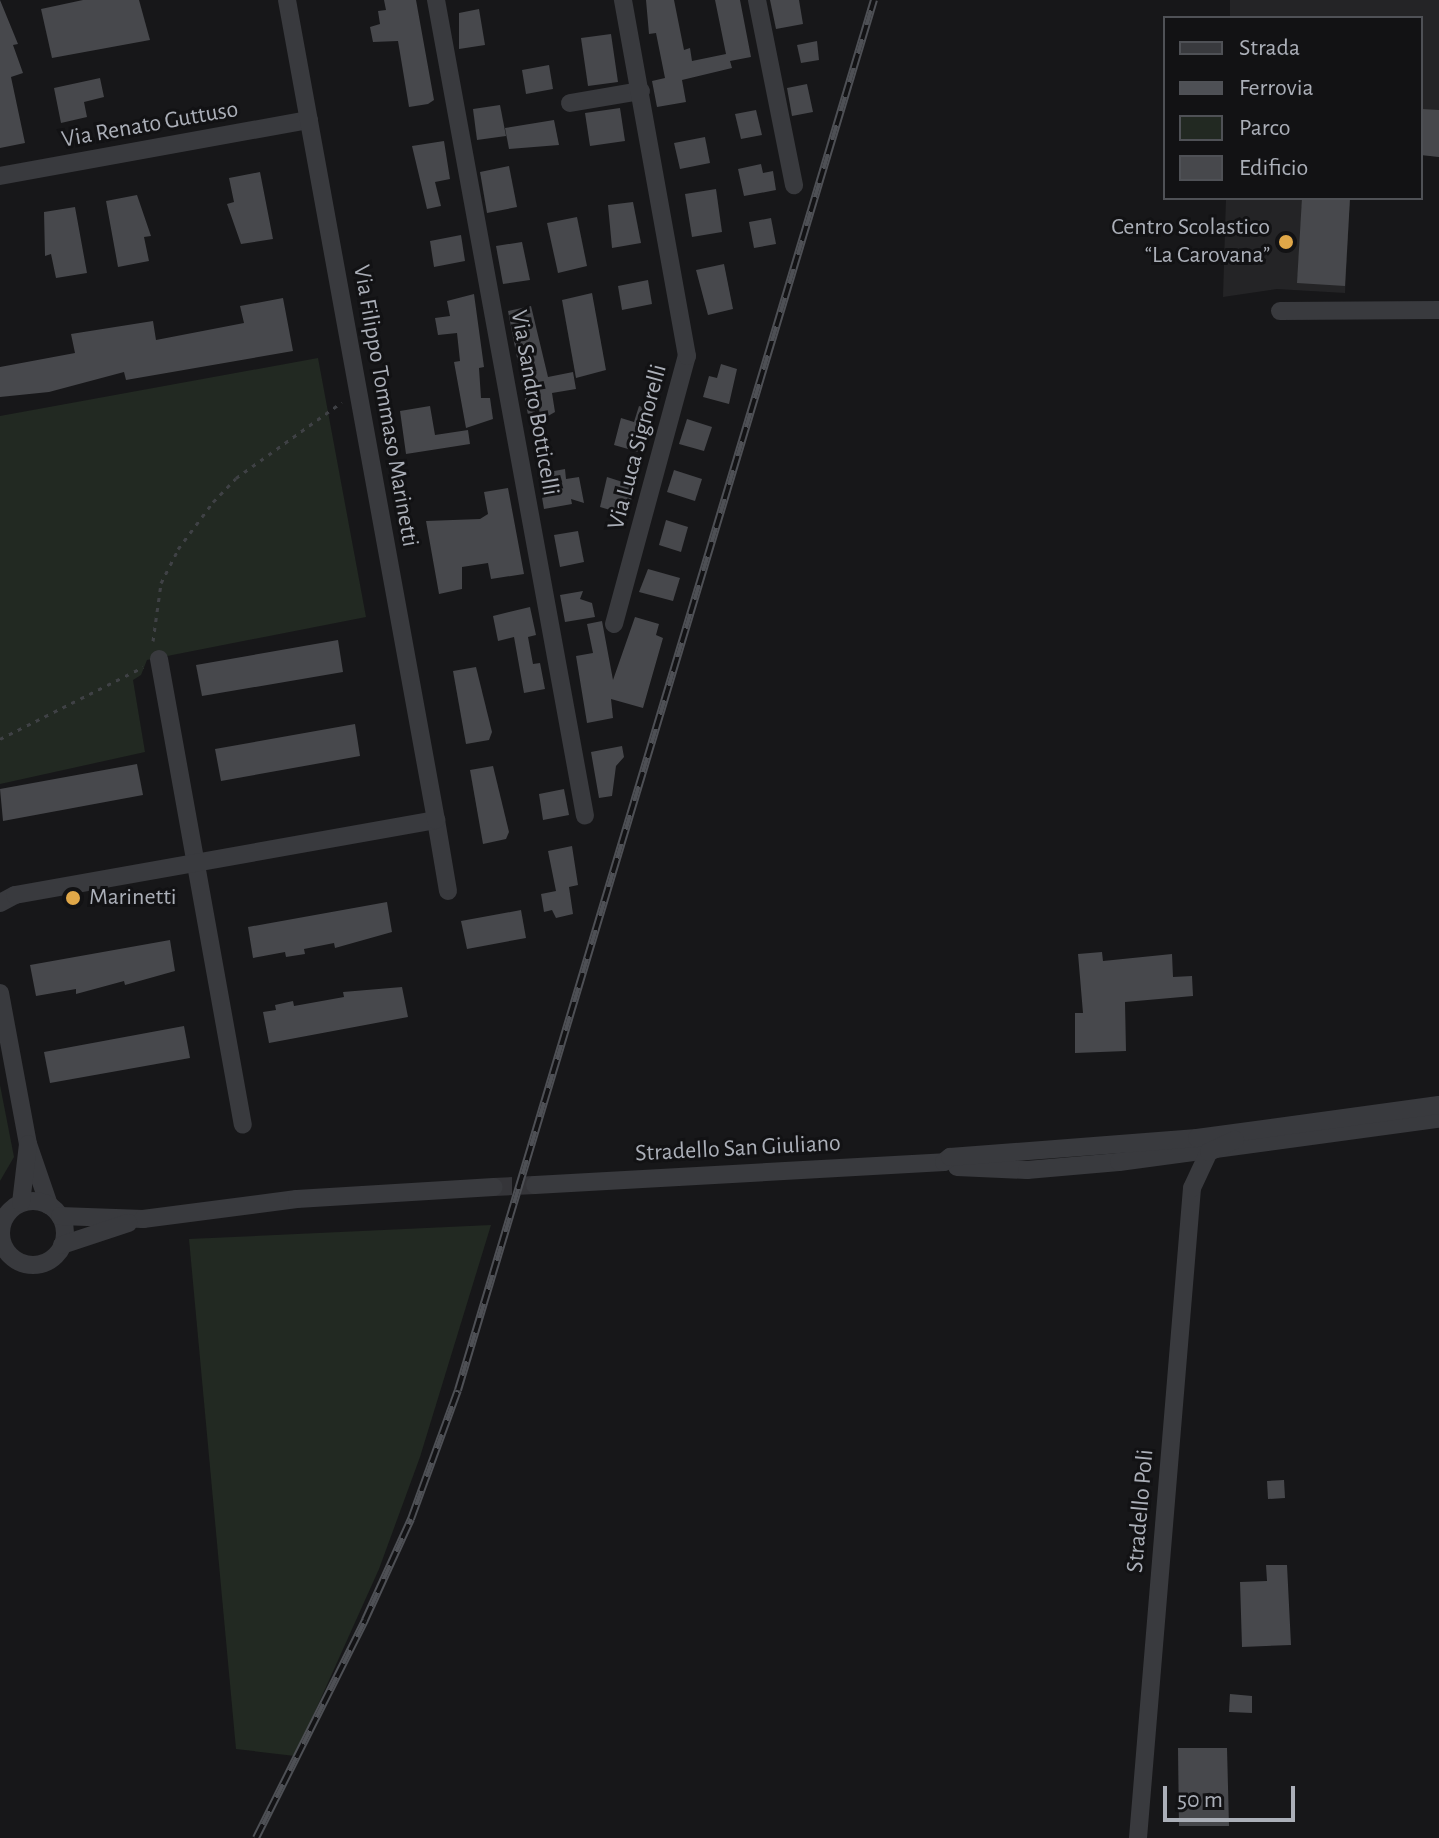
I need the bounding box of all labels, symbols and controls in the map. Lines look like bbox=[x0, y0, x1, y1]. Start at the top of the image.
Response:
legend bbox=[1163, 16, 1423, 200]
text: Strada bbox=[1239, 36, 1300, 60]
text: Ferrovia bbox=[1239, 76, 1314, 100]
street label: Via Renato Guttuso bbox=[59, 95, 241, 155]
text: Parco bbox=[1239, 116, 1290, 140]
text: Edificio bbox=[1239, 156, 1308, 180]
place label: Centro Scolastico “La Carovana” bbox=[1111, 214, 1270, 270]
marker: Centro Scolastico “La Carovana” bbox=[1277, 233, 1295, 251]
street label: Via Filippo Tommaso Marinetti bbox=[346, 263, 424, 549]
street label: Via Sandro Botticelli bbox=[504, 308, 564, 498]
street label: Via Luca Signorelli bbox=[602, 361, 674, 533]
place label: Marinetti bbox=[89, 884, 177, 912]
marker: Marinetti bbox=[64, 889, 82, 907]
street label: Stradello San Giuliano bbox=[634, 1129, 842, 1169]
street label: Stradello Poli bbox=[1121, 1448, 1161, 1574]
scale bar bbox=[1167, 1770, 1299, 1820]
text: 50 m bbox=[1177, 1788, 1223, 1812]

